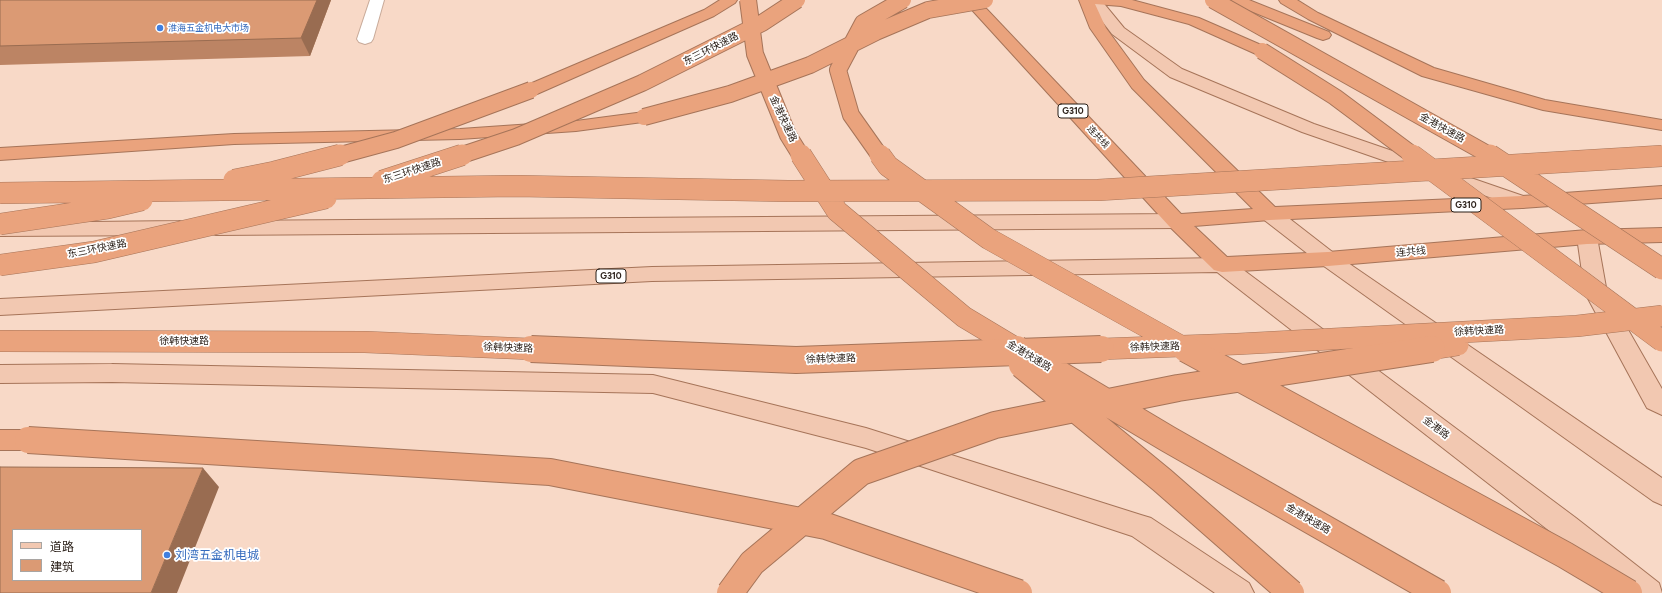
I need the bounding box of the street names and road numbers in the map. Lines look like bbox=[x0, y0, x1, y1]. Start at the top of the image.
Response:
street label: 东三环快速路 bbox=[682, 30, 740, 68]
street label: 金港快速路 bbox=[767, 94, 799, 144]
road number: G310 bbox=[1058, 104, 1088, 118]
street label: 金港快速路 bbox=[1417, 111, 1467, 145]
street label: 连共线 bbox=[1085, 123, 1111, 151]
street label: 东三环快速路 bbox=[382, 156, 442, 186]
road number: G310 bbox=[1451, 198, 1481, 212]
street label: 东三环快速路 bbox=[66, 237, 128, 261]
street label: 连共线 bbox=[1396, 245, 1426, 259]
road number: G310 bbox=[596, 269, 626, 283]
street label: 徐韩快速路 bbox=[1454, 324, 1504, 338]
street label: 徐韩快速路 bbox=[159, 335, 209, 347]
street label: 金港快速路 bbox=[1004, 338, 1054, 374]
street label: 徐韩快速路 bbox=[1130, 340, 1180, 354]
street label: 徐韩快速路 bbox=[483, 341, 533, 355]
street label: 徐韩快速路 bbox=[806, 352, 856, 366]
street label: 金港路 bbox=[1420, 414, 1452, 442]
street label: 金港快速路 bbox=[1283, 501, 1333, 537]

